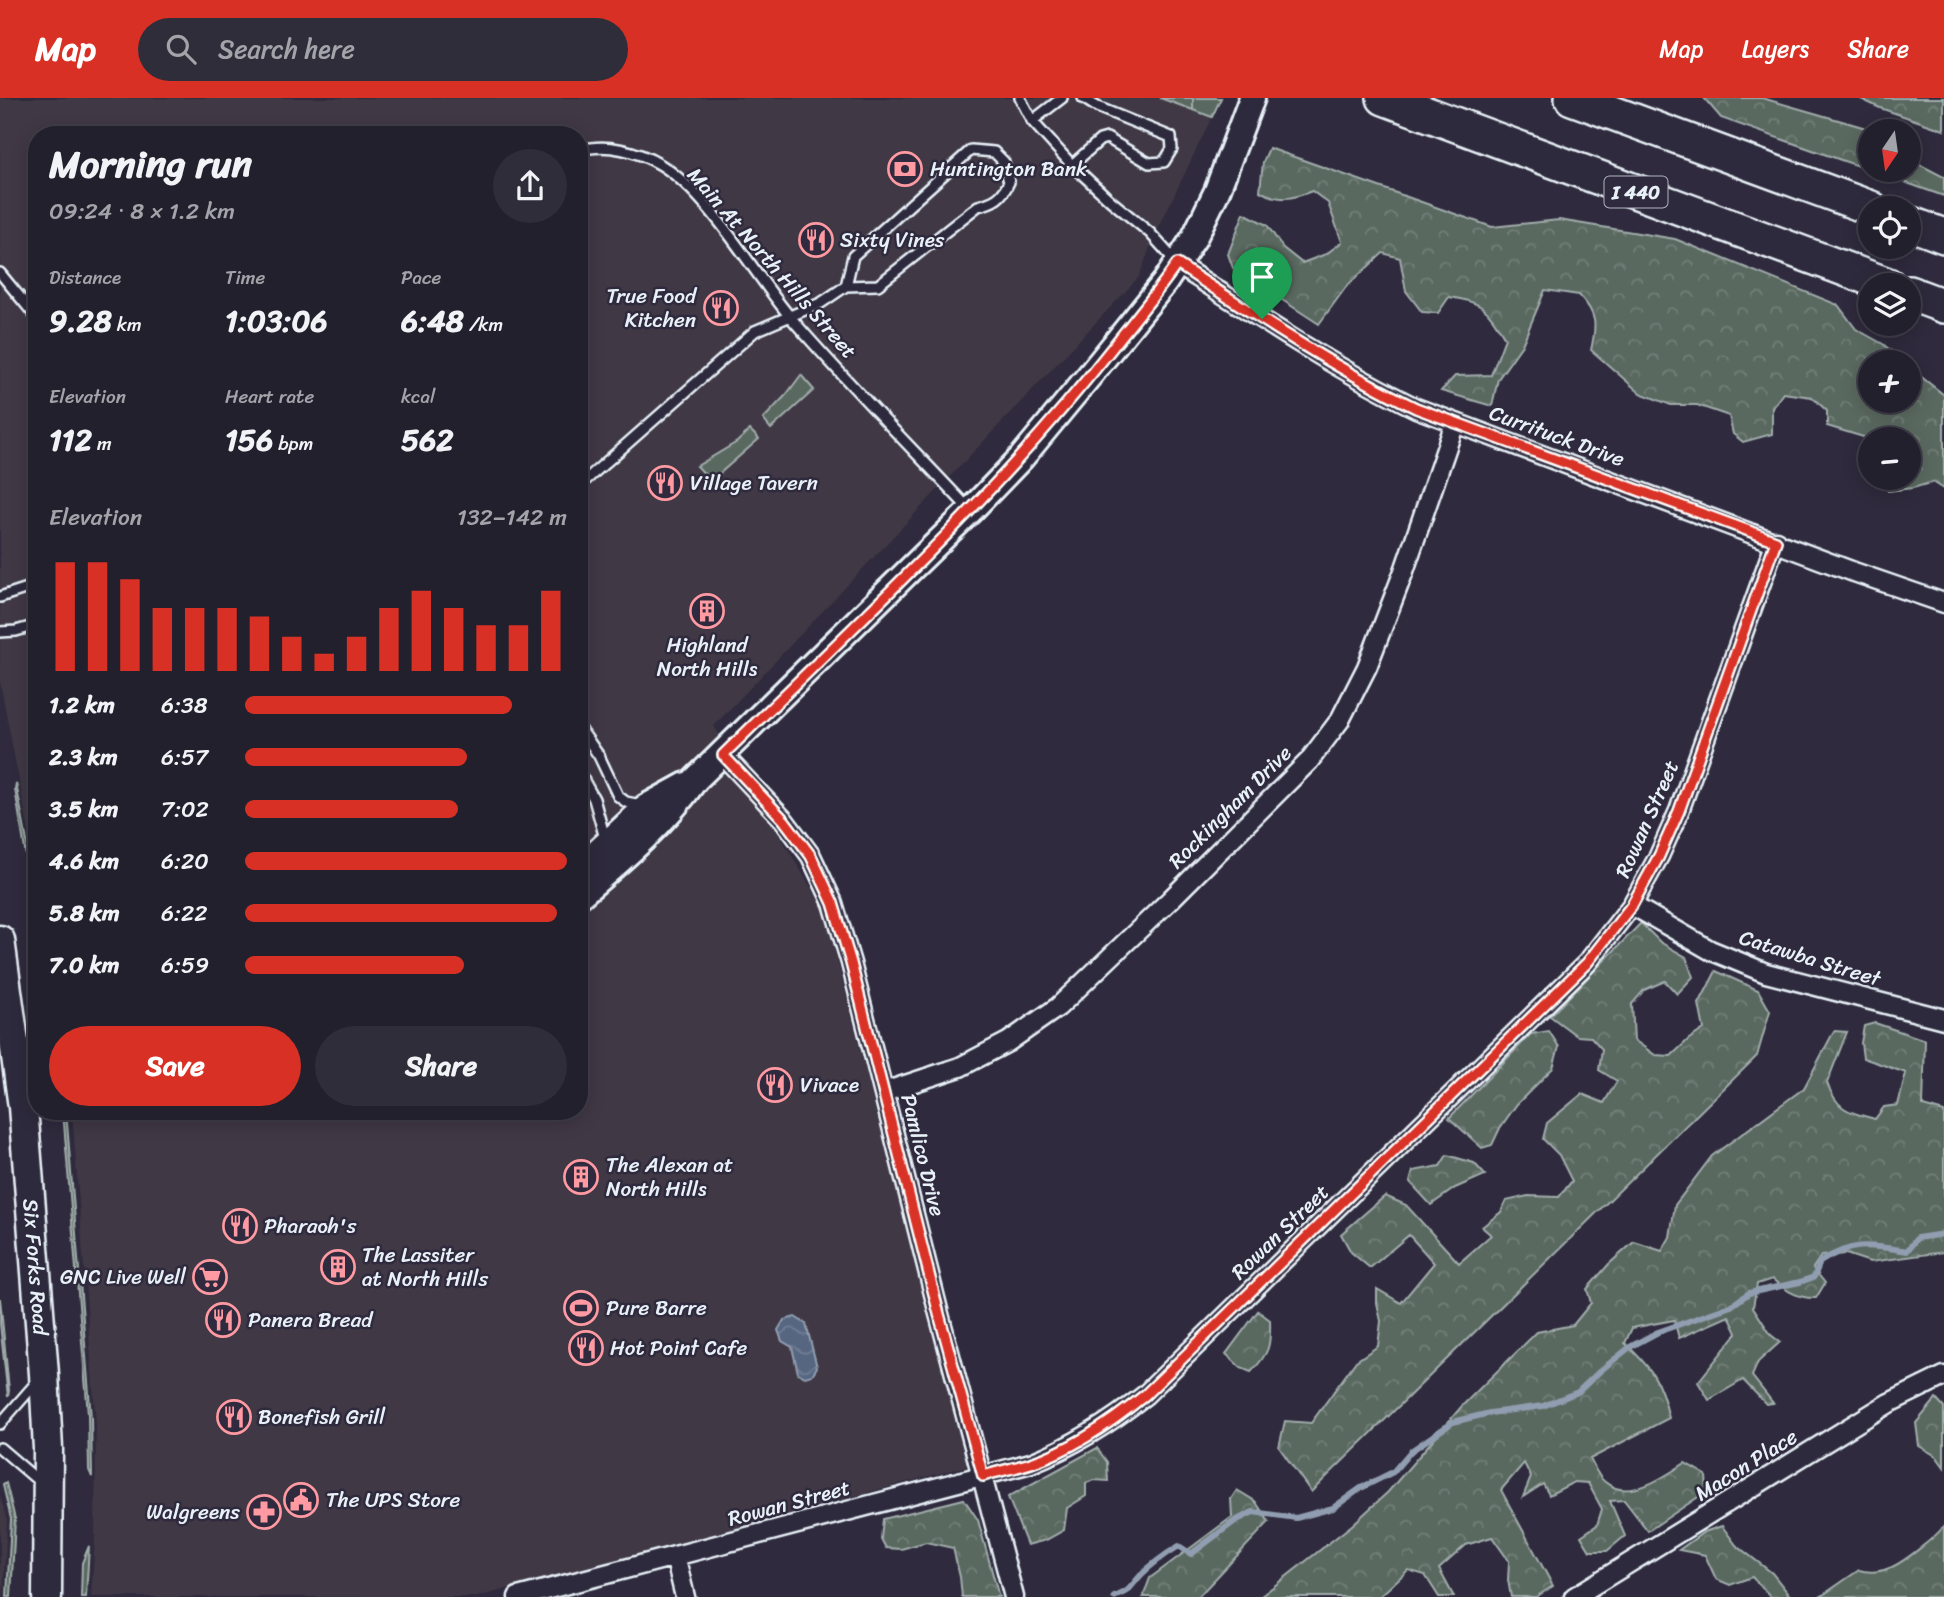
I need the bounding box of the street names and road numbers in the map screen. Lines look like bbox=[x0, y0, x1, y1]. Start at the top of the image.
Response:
street label: Main At North Hills Street bbox=[677, 158, 867, 368]
road number: I 440 bbox=[1604, 176, 1668, 208]
street label: Currituck Drive bbox=[1484, 394, 1630, 478]
street label: Rockingham Drive bbox=[1159, 736, 1301, 878]
street label: Rowan Street bbox=[1604, 754, 1690, 884]
street label: Catawba Street bbox=[1735, 918, 1887, 998]
street label: Pamlico Drive bbox=[889, 1090, 957, 1220]
street label: Rowan Street bbox=[1222, 1175, 1338, 1289]
street label: Six Forks Road bbox=[11, 1197, 60, 1339]
street label: Macon Place bbox=[1687, 1418, 1805, 1512]
street label: Rowan Street bbox=[723, 1468, 855, 1538]

